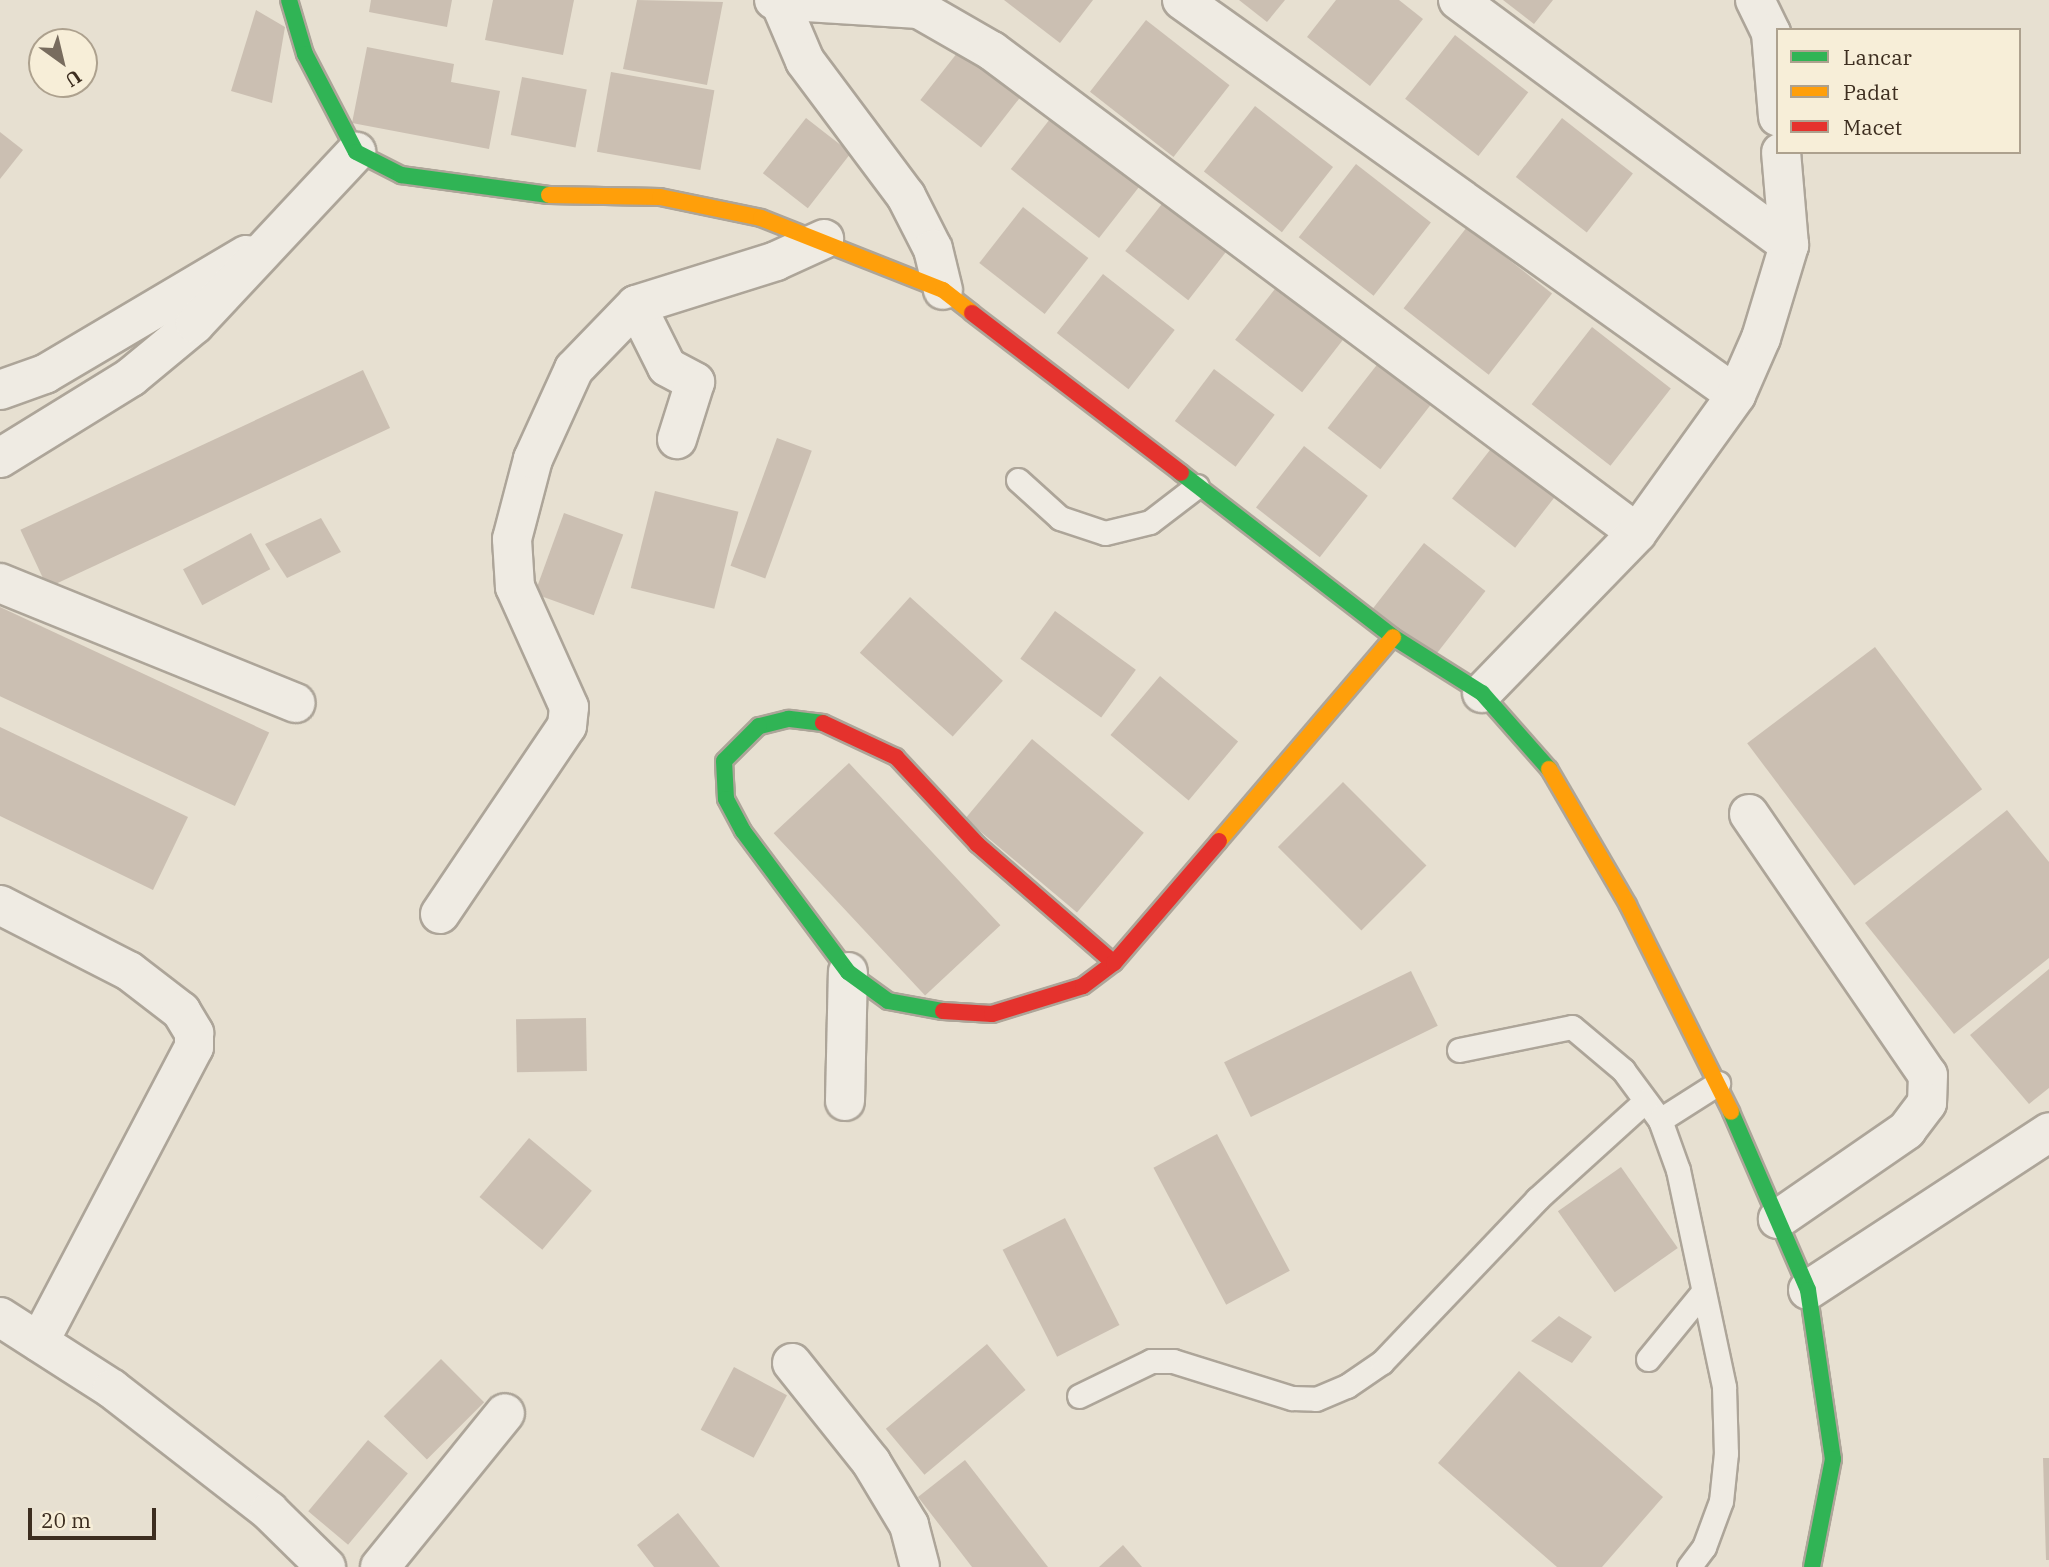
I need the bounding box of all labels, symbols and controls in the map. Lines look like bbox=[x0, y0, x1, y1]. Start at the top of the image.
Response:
north arrow bbox=[28, 28, 98, 98]
legend bbox=[1776, 28, 2021, 154]
text: Lancar bbox=[1843, 43, 1912, 71]
text: U bbox=[61, 65, 86, 93]
text: Padat bbox=[1843, 78, 1899, 106]
text: Macet bbox=[1843, 113, 1902, 141]
scale bar bbox=[32, 1494, 159, 1538]
text: 20 m bbox=[41, 1506, 91, 1534]

